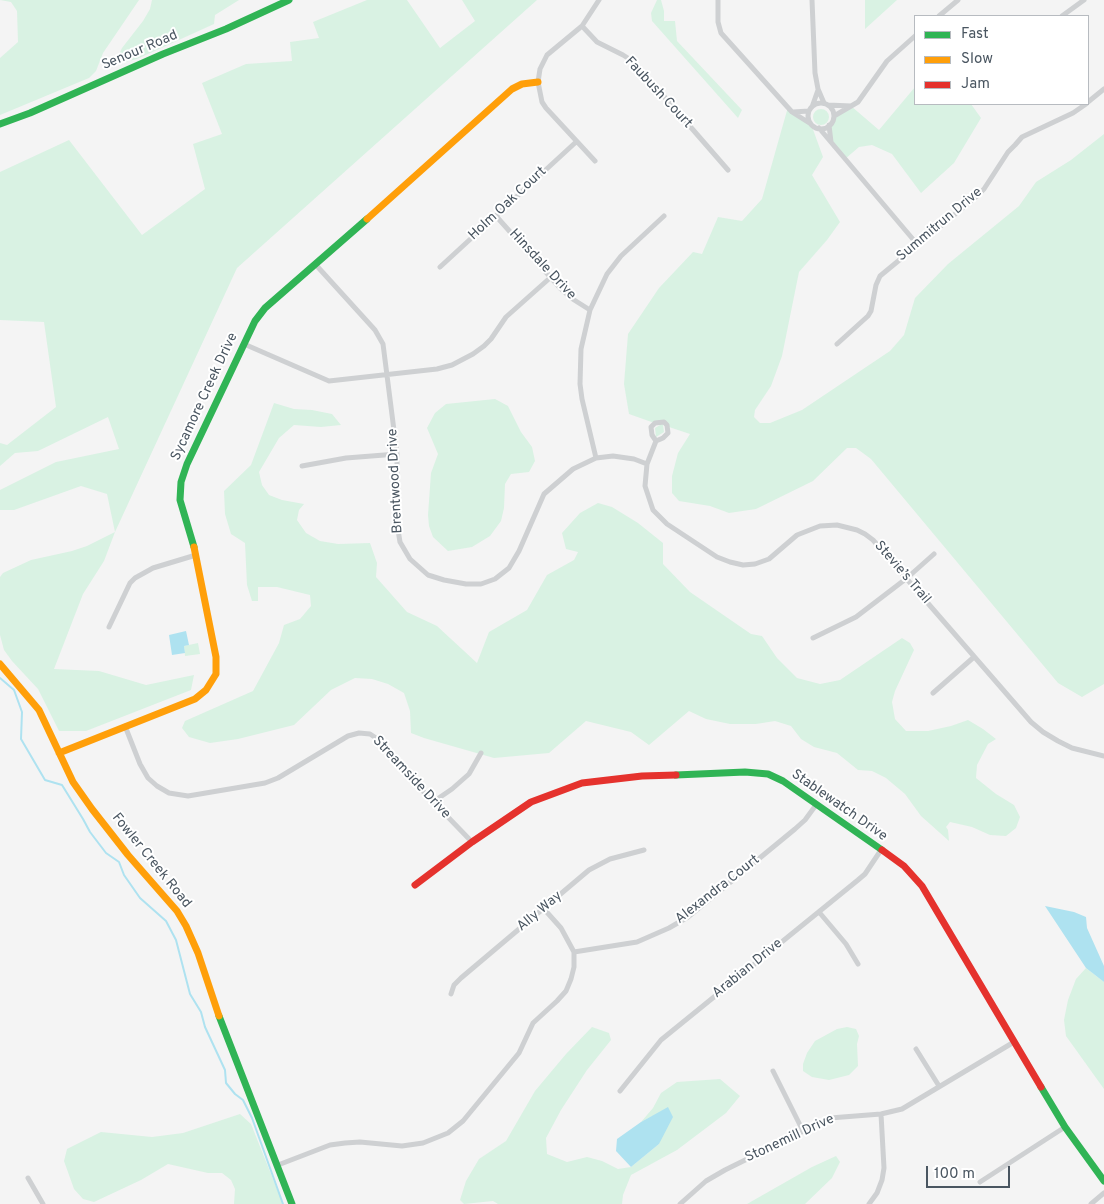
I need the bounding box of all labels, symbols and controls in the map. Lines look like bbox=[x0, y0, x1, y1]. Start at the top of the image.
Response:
legend bbox=[914, 15, 1089, 105]
text: Fast bbox=[961, 25, 989, 44]
street label: Senour Road bbox=[100, 27, 180, 75]
text: Slow bbox=[961, 50, 993, 69]
street label: Faubush Court bbox=[621, 54, 695, 132]
text: Jam bbox=[961, 75, 990, 94]
street label: Holm Oak Court bbox=[466, 164, 550, 244]
street label: Summitrun Drive bbox=[894, 184, 986, 266]
street label: Hinsdale Drive bbox=[505, 226, 579, 304]
street label: Sycamore Creek Drive bbox=[168, 330, 242, 464]
street label: Brentwood Drive bbox=[385, 428, 407, 534]
street label: Stevie’s Trail bbox=[870, 538, 934, 608]
street label: Streamside Drive bbox=[368, 733, 454, 823]
street label: Stablewatch Drive bbox=[788, 767, 890, 845]
street label: Fowler Creek Road bbox=[108, 810, 194, 912]
street label: Alexandra Court bbox=[672, 852, 764, 928]
street label: Ally Way bbox=[514, 888, 566, 936]
street label: Arabian Drive bbox=[710, 936, 786, 1002]
street label: Stonemill Drive bbox=[743, 1111, 837, 1167]
scale bar bbox=[929, 1156, 1013, 1188]
text: 100 m bbox=[934, 1165, 975, 1184]

